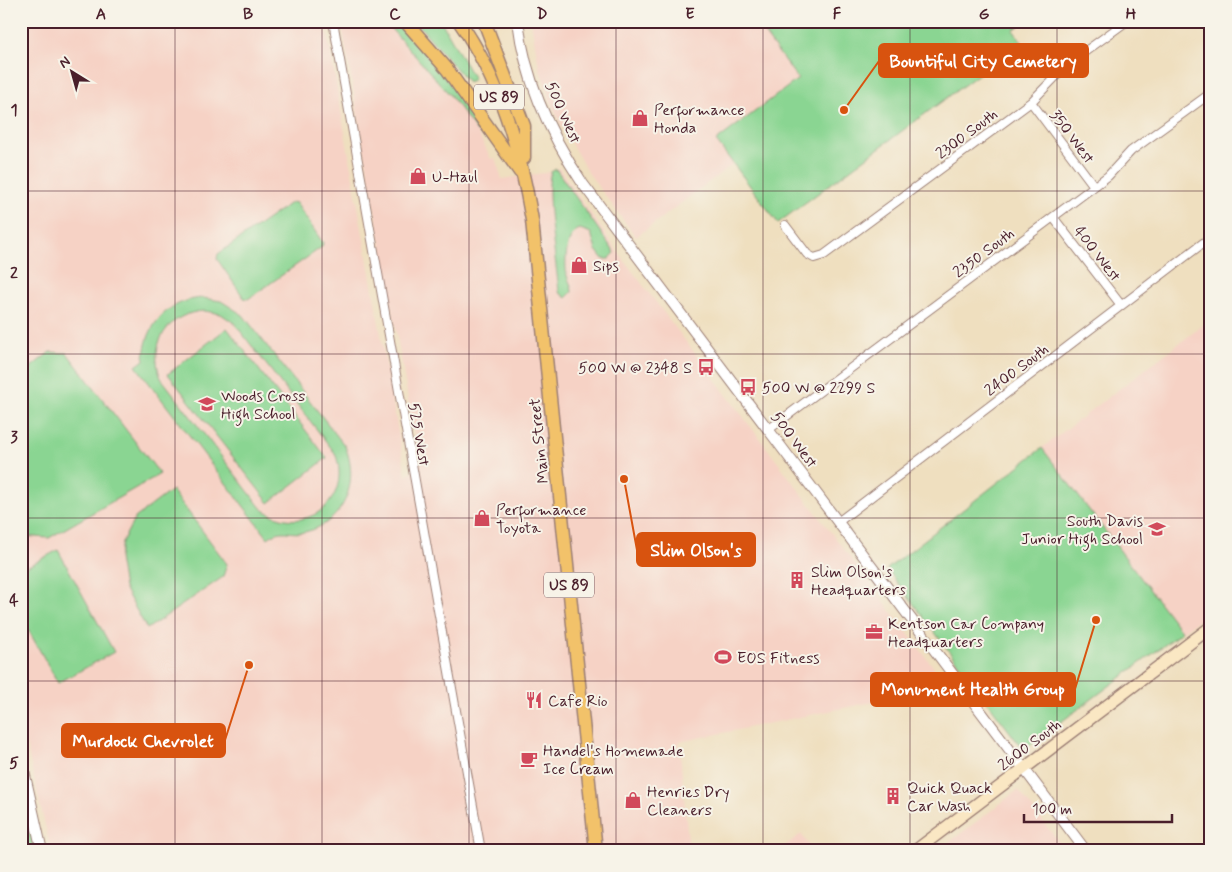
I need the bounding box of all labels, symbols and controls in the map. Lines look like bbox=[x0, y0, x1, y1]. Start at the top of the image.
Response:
text: A bbox=[96, 4, 106, 25]
text: B bbox=[243, 4, 253, 25]
text: C bbox=[389, 4, 401, 25]
text: D bbox=[536, 4, 548, 25]
text: E bbox=[685, 4, 695, 25]
text: F bbox=[833, 4, 842, 25]
text: G bbox=[979, 4, 990, 25]
text: H bbox=[1126, 4, 1137, 25]
callout: Bountiful City Cemetery bbox=[879, 44, 1088, 77]
north arrow bbox=[48, 48, 98, 98]
text: Bountiful City Cemetery bbox=[889, 50, 1077, 74]
text: N bbox=[56, 52, 74, 72]
street label: 500 West bbox=[540, 78, 586, 147]
road number: US 89 bbox=[474, 84, 524, 110]
text: 1 bbox=[10, 100, 18, 121]
place label: Performance Honda bbox=[654, 100, 745, 139]
street label: 2300 South bbox=[932, 104, 1002, 164]
street label: 350 West bbox=[1045, 106, 1099, 168]
shop icon: Performance Honda bbox=[630, 108, 650, 128]
shop icon: U-Haul bbox=[408, 166, 428, 186]
place label: U-Haul bbox=[432, 167, 478, 188]
street label: 400 West bbox=[1068, 222, 1125, 286]
street label: 2350 South bbox=[949, 223, 1019, 283]
shop icon: Sips bbox=[569, 255, 589, 275]
place label: Sips bbox=[593, 256, 619, 277]
text: 2 bbox=[10, 263, 18, 284]
street label: 2400 South bbox=[981, 339, 1053, 401]
bus stop icon: 500 W @ 2348 S bbox=[696, 357, 716, 377]
place label: 500 W @ 2348 S bbox=[578, 358, 692, 379]
bus stop icon: 500 W @ 2299 S bbox=[738, 377, 758, 397]
place label: 500 W @ 2299 S bbox=[762, 378, 875, 399]
place label: Woods Cross High School bbox=[221, 386, 305, 426]
school or university icon: Woods Cross High School bbox=[197, 394, 217, 414]
street label: Main Street bbox=[525, 397, 554, 485]
street label: 525 West bbox=[403, 401, 434, 468]
street label: 500 West bbox=[766, 407, 822, 472]
text: 3 bbox=[10, 427, 18, 448]
place label: Performance Toyota bbox=[496, 500, 587, 539]
shop icon: Performance Toyota bbox=[472, 508, 492, 528]
place label: South Davis Junior High School bbox=[1021, 511, 1143, 551]
school or university icon: South Davis Junior High School bbox=[1147, 519, 1167, 539]
callout: Slim Olson's bbox=[637, 533, 755, 566]
text: Slim Olson's bbox=[650, 539, 742, 563]
place label: Slim Olson's Headquarters bbox=[811, 562, 906, 601]
building icon: Slim Olson's Headquarters bbox=[787, 570, 807, 590]
road number: US 89 bbox=[544, 572, 594, 598]
text: 4 bbox=[9, 590, 19, 611]
place label: Kentson Car Company Headquarters bbox=[888, 614, 1044, 653]
office icon: Kentson Car Company Headquarters bbox=[864, 622, 884, 642]
sports icon: EOS Fitness bbox=[713, 647, 733, 667]
place label: EOS Fitness bbox=[737, 648, 820, 669]
callout: Monument Health Group bbox=[871, 673, 1075, 706]
text: Monument Health Group bbox=[881, 678, 1065, 702]
restaurant icon: Cafe Rio bbox=[524, 690, 544, 710]
place label: Cafe Rio bbox=[548, 691, 608, 712]
street label: 2600 South bbox=[994, 714, 1066, 776]
callout: Murdock Chevrolet bbox=[62, 724, 225, 757]
text: Murdock Chevrolet bbox=[72, 730, 214, 754]
place label: Handel's Homemade Ice Cream bbox=[543, 741, 684, 780]
cafe icon: Handel's Homemade Ice Cream bbox=[519, 749, 539, 769]
text: 5 bbox=[9, 753, 19, 774]
place label: Quick Quack Car Wash bbox=[907, 778, 992, 817]
place label: Henries Dry Cleaners bbox=[647, 782, 730, 821]
building icon: Quick Quack Car Wash bbox=[883, 786, 903, 806]
shop icon: Henries Dry Cleaners bbox=[623, 790, 643, 810]
scale bar bbox=[1024, 792, 1172, 824]
text: 100 m bbox=[1032, 800, 1072, 820]

